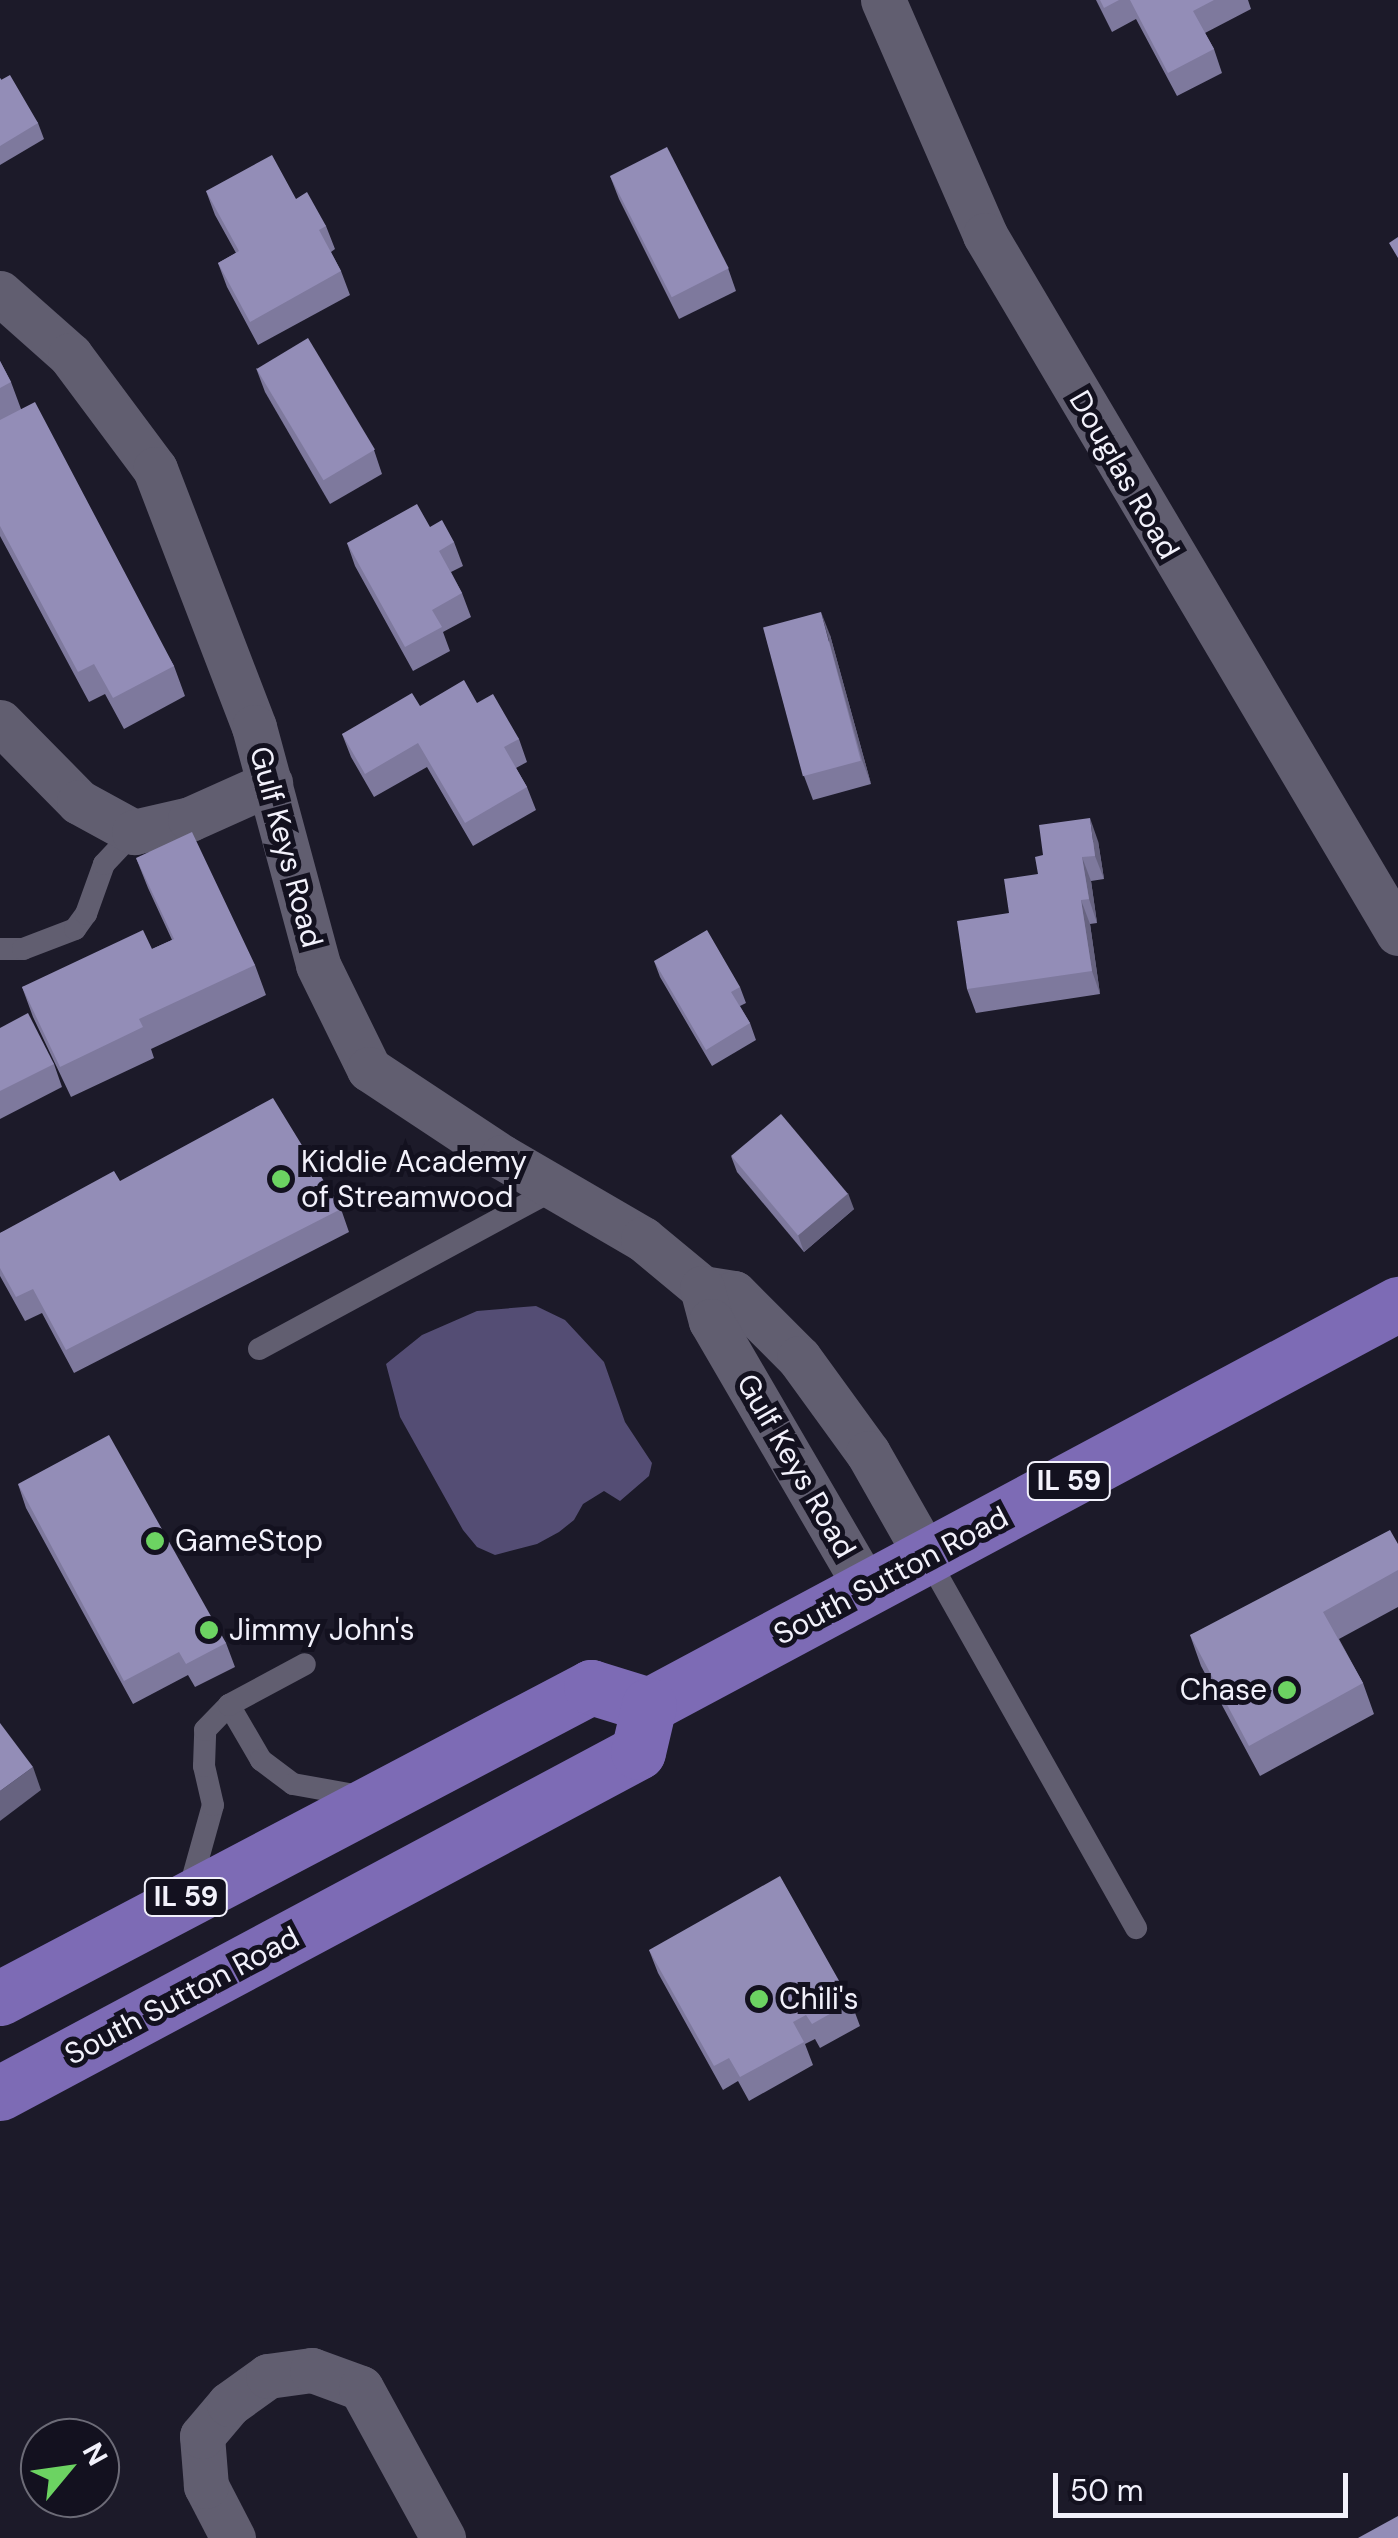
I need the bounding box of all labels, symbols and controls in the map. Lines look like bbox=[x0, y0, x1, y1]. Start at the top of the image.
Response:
street label: Douglas Road bbox=[1061, 384, 1187, 566]
street label: Gulf Keys Road bbox=[242, 743, 330, 951]
place label: Kiddie Academy of Streamwood bbox=[301, 1144, 527, 1214]
marker: Kiddie Academy of Streamwood bbox=[270, 1168, 292, 1190]
street label: Gulf Keys Road bbox=[729, 1368, 863, 1564]
road number: IL 59 bbox=[1026, 1458, 1112, 1504]
street label: South Sutton Road bbox=[768, 1499, 1014, 1653]
place label: GameStop bbox=[175, 1523, 323, 1559]
marker: GameStop bbox=[144, 1530, 166, 1552]
place label: Jimmy John's bbox=[229, 1612, 415, 1648]
marker: Jimmy John's bbox=[198, 1619, 220, 1641]
place label: Chase bbox=[1180, 1672, 1267, 1708]
marker: Chase bbox=[1276, 1679, 1298, 1701]
road number: IL 59 bbox=[144, 1874, 228, 1920]
street label: South Sutton Road bbox=[59, 1919, 305, 2073]
place label: Chili's bbox=[779, 1981, 859, 2017]
marker: Chili's bbox=[748, 1988, 770, 2010]
north arrow bbox=[20, 2418, 120, 2518]
text: N bbox=[74, 2436, 116, 2472]
scale bar bbox=[1058, 2453, 1353, 2515]
text: 50 m bbox=[1070, 2471, 1144, 2510]

